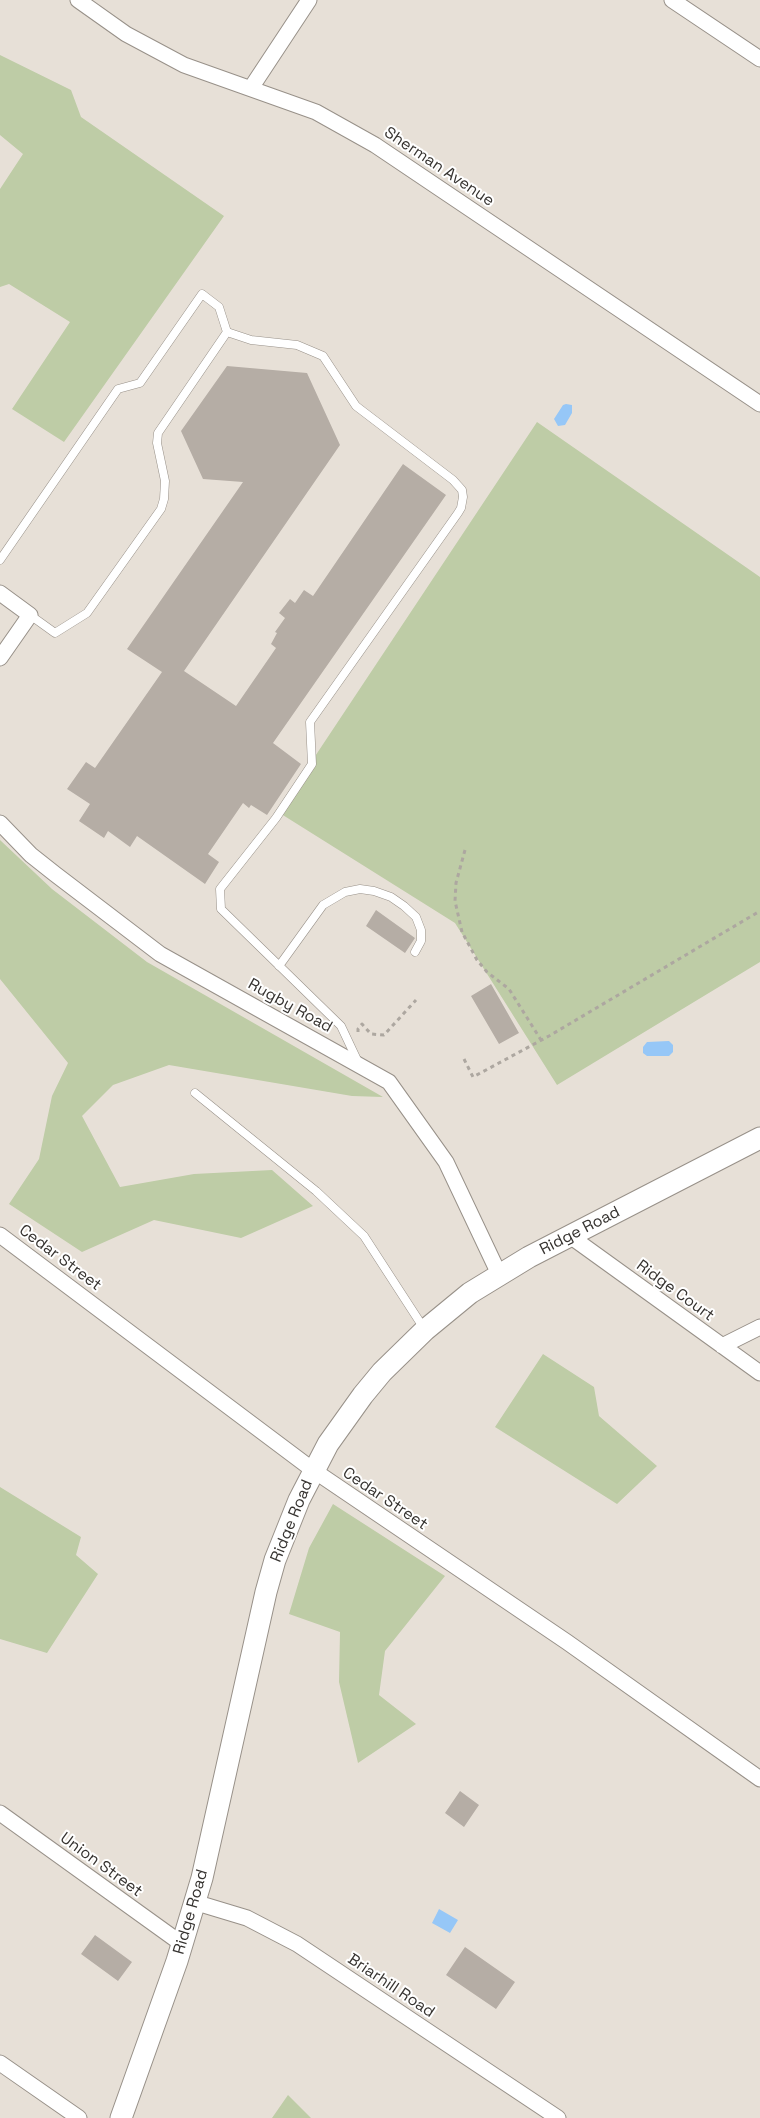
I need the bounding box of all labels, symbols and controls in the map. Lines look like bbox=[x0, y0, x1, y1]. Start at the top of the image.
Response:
street label: Sherman Avenue bbox=[380, 123, 498, 211]
street label: Rugby Road bbox=[244, 975, 336, 1037]
street label: Ridge Road bbox=[537, 1203, 623, 1259]
street label: Cedar Street bbox=[15, 1221, 105, 1295]
street label: Ridge Court bbox=[632, 1256, 718, 1326]
street label: Cedar Street bbox=[339, 1464, 431, 1534]
street label: Ridge Road bbox=[267, 1477, 317, 1565]
street label: Union Street bbox=[56, 1829, 146, 1901]
street label: Ridge Road bbox=[170, 1867, 212, 1957]
street label: Briarhill Road bbox=[344, 1950, 438, 2022]

